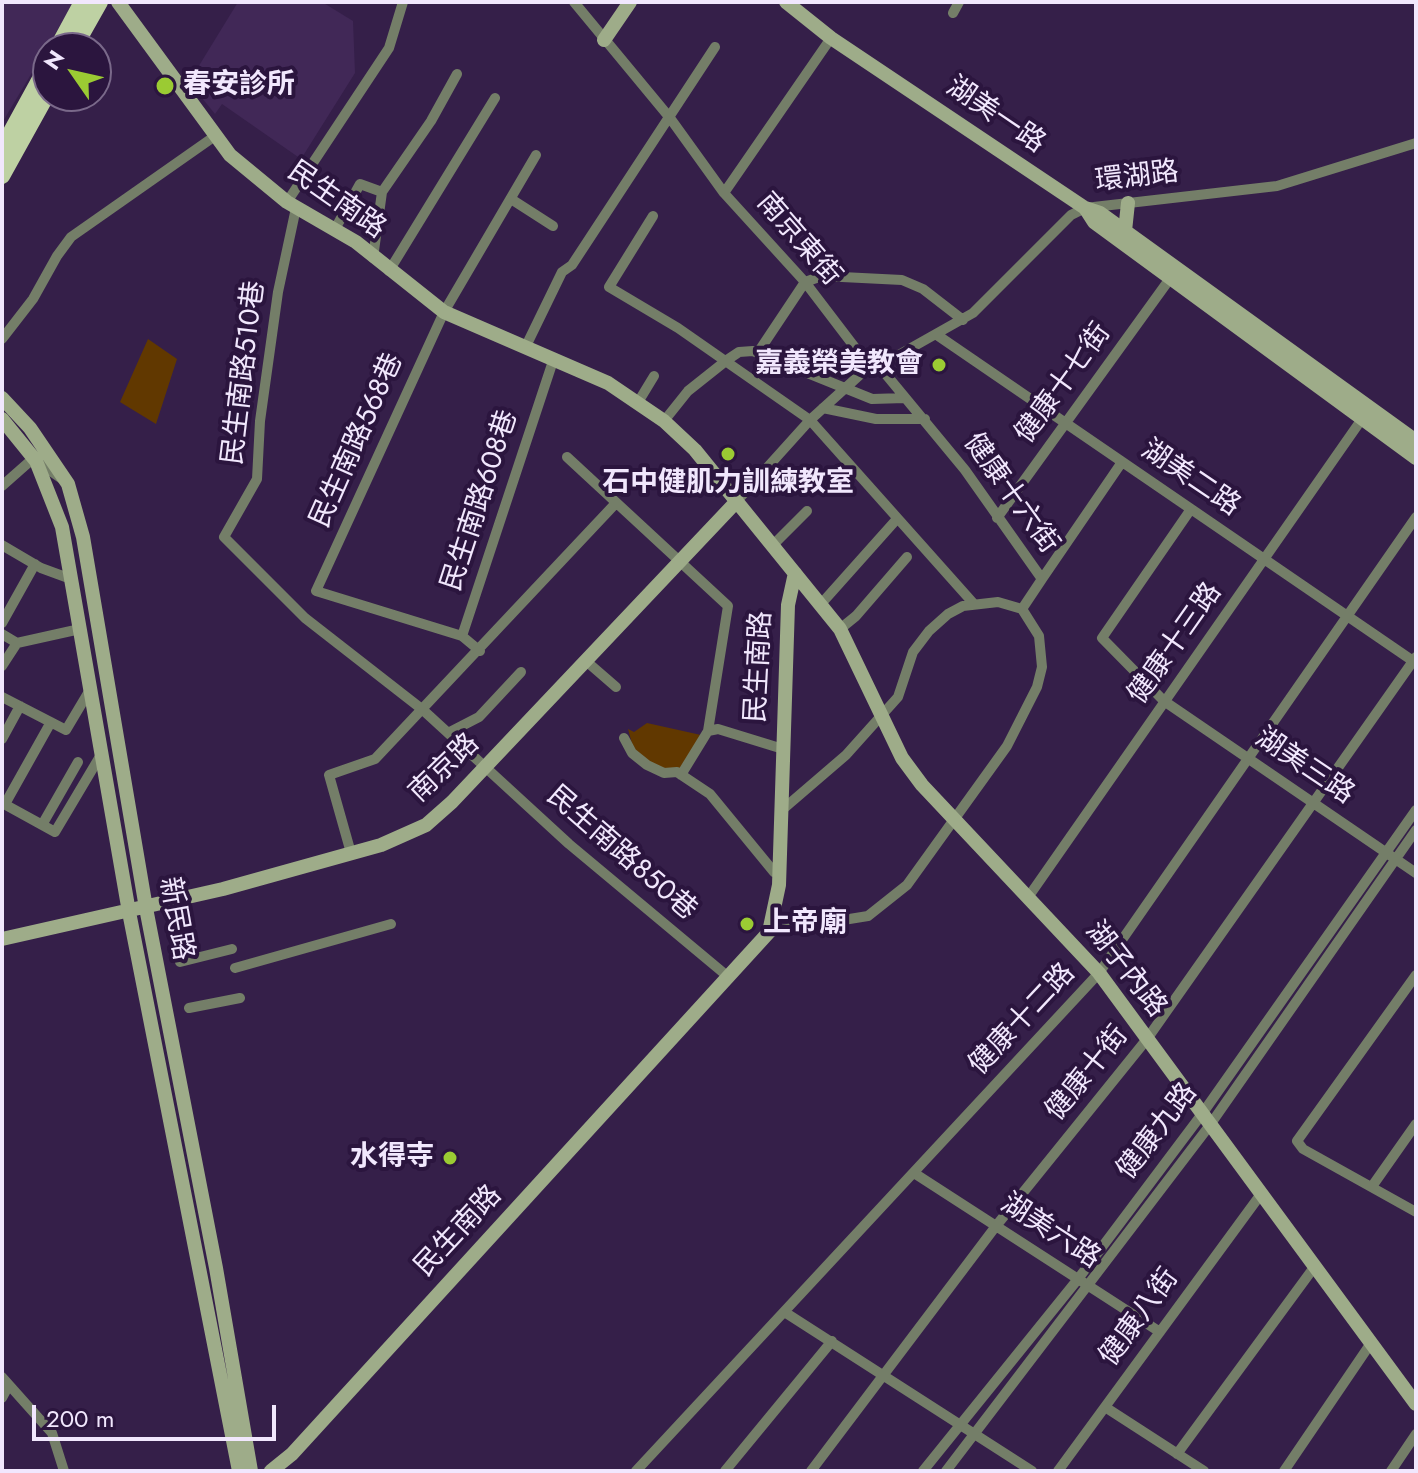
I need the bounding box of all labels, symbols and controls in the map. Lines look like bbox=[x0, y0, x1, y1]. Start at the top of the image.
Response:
north arrow bbox=[32, 32, 112, 112]
text: N bbox=[36, 44, 72, 76]
place label: 春安診所 bbox=[183, 69, 295, 103]
street label: 湖美一路 bbox=[939, 71, 1051, 161]
marker: 春安診所 bbox=[154, 75, 176, 97]
street label: 民生南路 bbox=[280, 155, 392, 247]
street label: 環湖路 bbox=[1093, 156, 1181, 200]
street label: 南京東街 bbox=[749, 187, 847, 293]
street label: 民生南路510巷 bbox=[217, 279, 273, 467]
street label: 健康十七街 bbox=[1009, 317, 1119, 451]
place label: 嘉義榮美教會 bbox=[755, 348, 923, 382]
street label: 民生南路568巷 bbox=[305, 349, 411, 533]
marker: 嘉義榮美教會 bbox=[930, 356, 948, 374]
street label: 民生南路608巷 bbox=[436, 406, 526, 596]
street label: 健康十六街 bbox=[955, 427, 1065, 561]
street label: 湖美二路 bbox=[1134, 434, 1246, 524]
marker: 石中健肌力訓練教室 bbox=[719, 445, 737, 463]
place label: 石中健肌力訓練教室 bbox=[602, 467, 854, 501]
street label: 健康十三路 bbox=[1122, 577, 1230, 711]
street label: 民生南路 bbox=[740, 610, 780, 724]
street label: 湖美三路 bbox=[1248, 722, 1360, 812]
street label: 南京路 bbox=[403, 728, 487, 810]
street label: 民生南路850巷 bbox=[539, 780, 703, 928]
street label: 新民路 bbox=[151, 875, 199, 963]
place label: 上帝廟 bbox=[763, 907, 847, 941]
marker: 上帝廟 bbox=[738, 915, 756, 933]
street label: 湖子內路 bbox=[1077, 916, 1173, 1024]
street label: 健康十二路 bbox=[963, 957, 1083, 1083]
street label: 健康十街 bbox=[1040, 1020, 1136, 1128]
street label: 健康九路 bbox=[1111, 1077, 1205, 1187]
place label: 水得寺 bbox=[350, 1141, 434, 1175]
marker: 水得寺 bbox=[441, 1149, 459, 1167]
street label: 民生南路 bbox=[409, 1180, 509, 1284]
street label: 湖美六路 bbox=[994, 1187, 1106, 1277]
street label: 健康八街 bbox=[1093, 1263, 1187, 1373]
scale bar bbox=[36, 1389, 280, 1439]
text: 200 m bbox=[46, 1401, 114, 1436]

